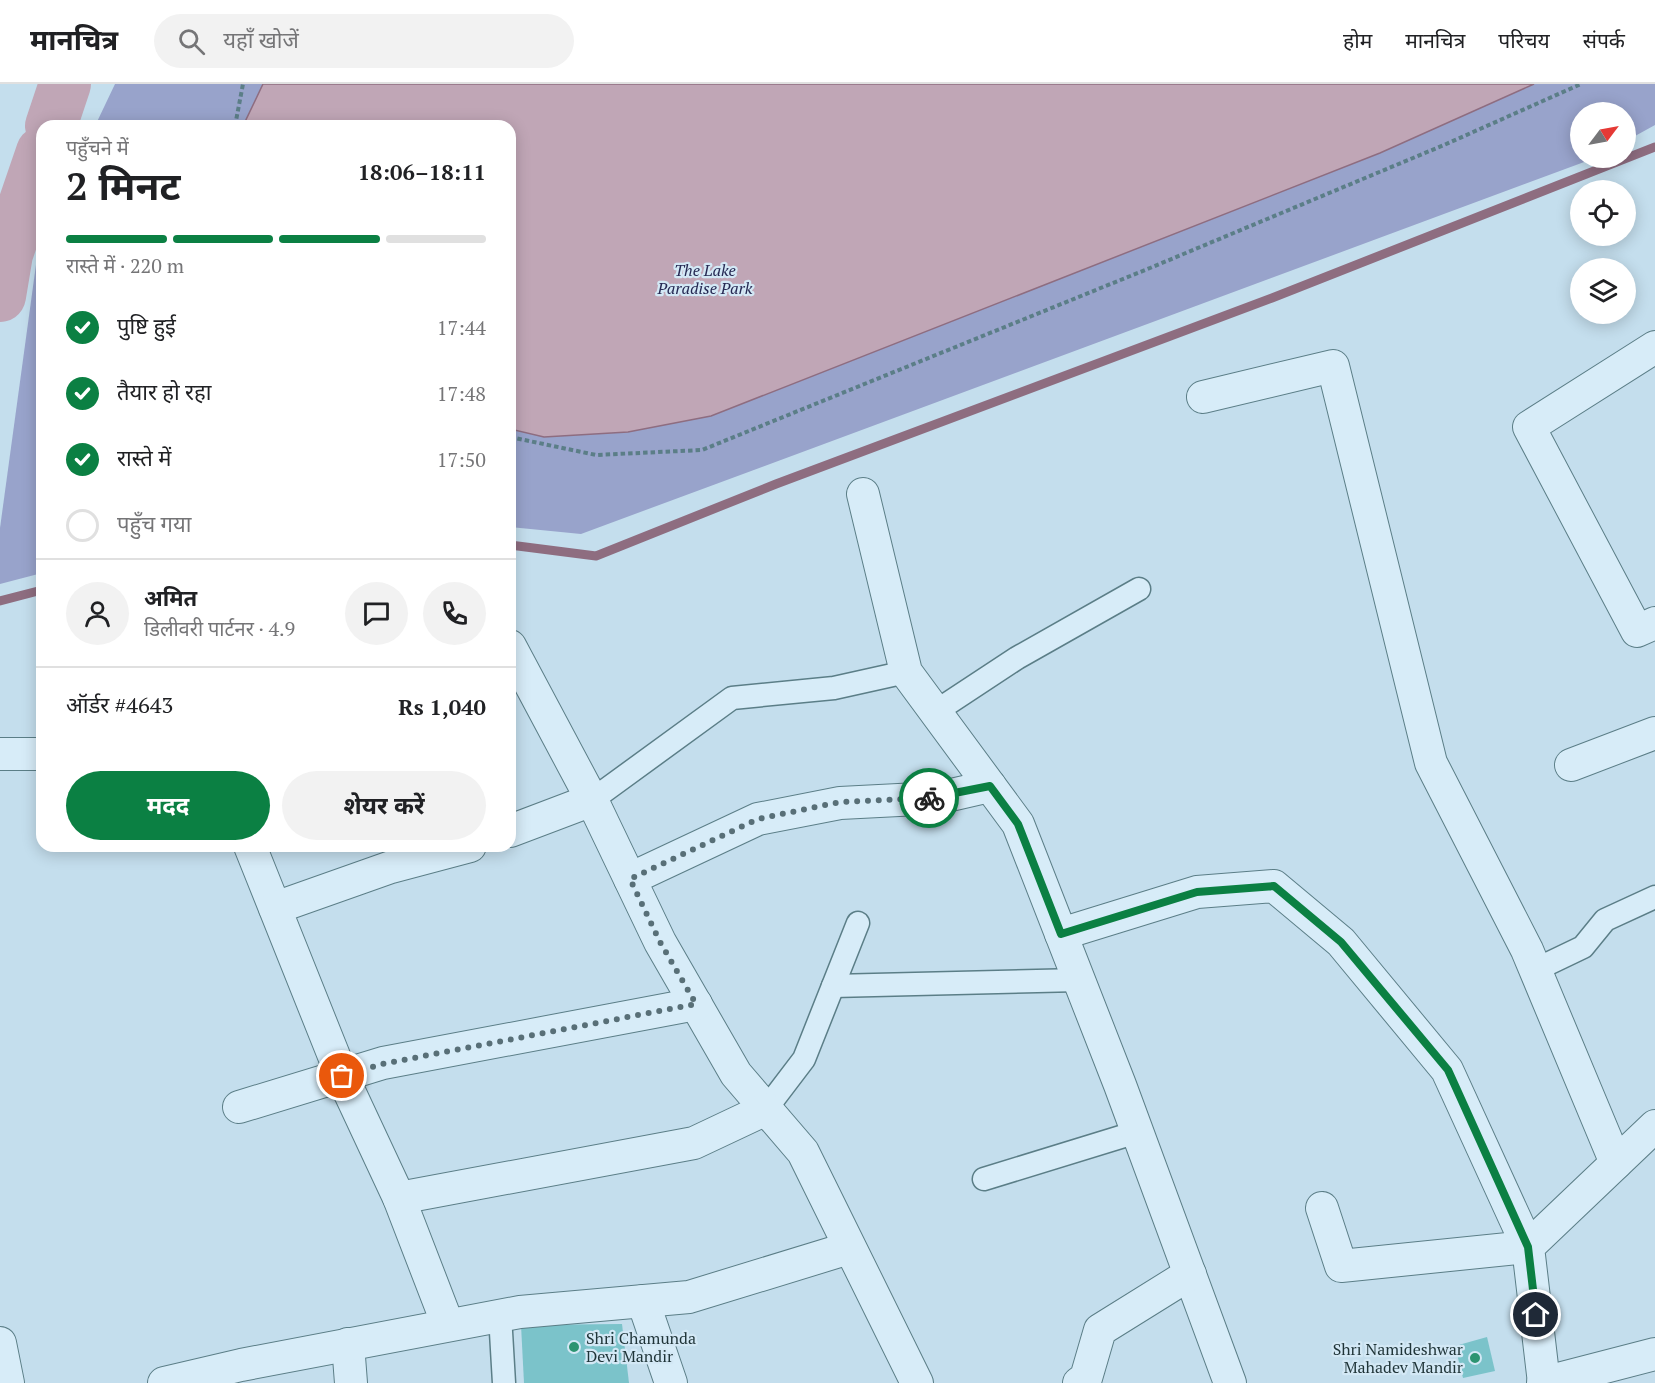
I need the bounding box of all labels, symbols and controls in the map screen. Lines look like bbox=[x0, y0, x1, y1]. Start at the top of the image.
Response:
search box bbox=[154, 14, 574, 68]
text: मानचित्र bbox=[30, 21, 118, 58]
icon: search bbox=[175, 25, 208, 58]
text: यहाँ खोजें bbox=[223, 25, 299, 54]
text: होम bbox=[1343, 26, 1372, 54]
text: मानचित्र bbox=[1405, 26, 1465, 54]
text: परिचय bbox=[1498, 26, 1550, 54]
text: संपर्क bbox=[1583, 26, 1625, 54]
north arrow bbox=[1570, 102, 1636, 168]
map controls bbox=[1570, 102, 1636, 324]
text: पहुँचने में bbox=[66, 134, 129, 161]
text: 18:06–18:11 bbox=[358, 157, 486, 186]
text: 2 मिनट bbox=[66, 159, 180, 211]
button: locate bbox=[1570, 180, 1636, 246]
text: रास्ते में · 220 m bbox=[66, 252, 184, 279]
button: layers bbox=[1570, 258, 1636, 324]
park label: The Lake Paradise Park bbox=[657, 259, 753, 299]
icon: check bbox=[66, 311, 99, 344]
text: पुष्टि हुई bbox=[117, 311, 176, 340]
text: 17:44 bbox=[437, 314, 486, 341]
icon: check bbox=[66, 377, 99, 410]
text: तैयार हो रहा bbox=[117, 377, 211, 406]
text: 17:48 bbox=[437, 380, 486, 407]
icon: check bbox=[66, 443, 99, 476]
text: रास्ते में bbox=[117, 443, 171, 472]
text: 17:50 bbox=[437, 446, 486, 473]
text: पहुँच गया bbox=[117, 509, 191, 538]
button: person bbox=[66, 582, 129, 645]
button: chat bbox=[345, 582, 408, 645]
button: phone bbox=[423, 582, 486, 645]
text: अमित bbox=[144, 583, 197, 612]
text: डिलीवरी पार्टनर · 4.9 bbox=[144, 615, 295, 642]
text: ऑर्डर #4643 bbox=[66, 690, 173, 719]
text: Rs 1,040 bbox=[398, 692, 486, 721]
courier bbox=[899, 768, 959, 828]
button: मदद bbox=[66, 771, 270, 840]
button: शेयर करें bbox=[282, 771, 486, 840]
icon: bike bbox=[913, 782, 946, 815]
pin bbox=[316, 1050, 367, 1101]
icon: bag bbox=[325, 1059, 358, 1092]
pin bbox=[1510, 1289, 1561, 1340]
icon: home bbox=[1519, 1298, 1552, 1331]
place label: Shri Chamunda Devi Mandir bbox=[586, 1327, 696, 1367]
place label: Shri Namideshwar Mahadev Mandir bbox=[1333, 1338, 1464, 1378]
marker: Shri Chamunda Devi Mandir bbox=[567, 1340, 581, 1354]
marker: Shri Namideshwar Mahadev Mandir bbox=[1468, 1351, 1482, 1365]

